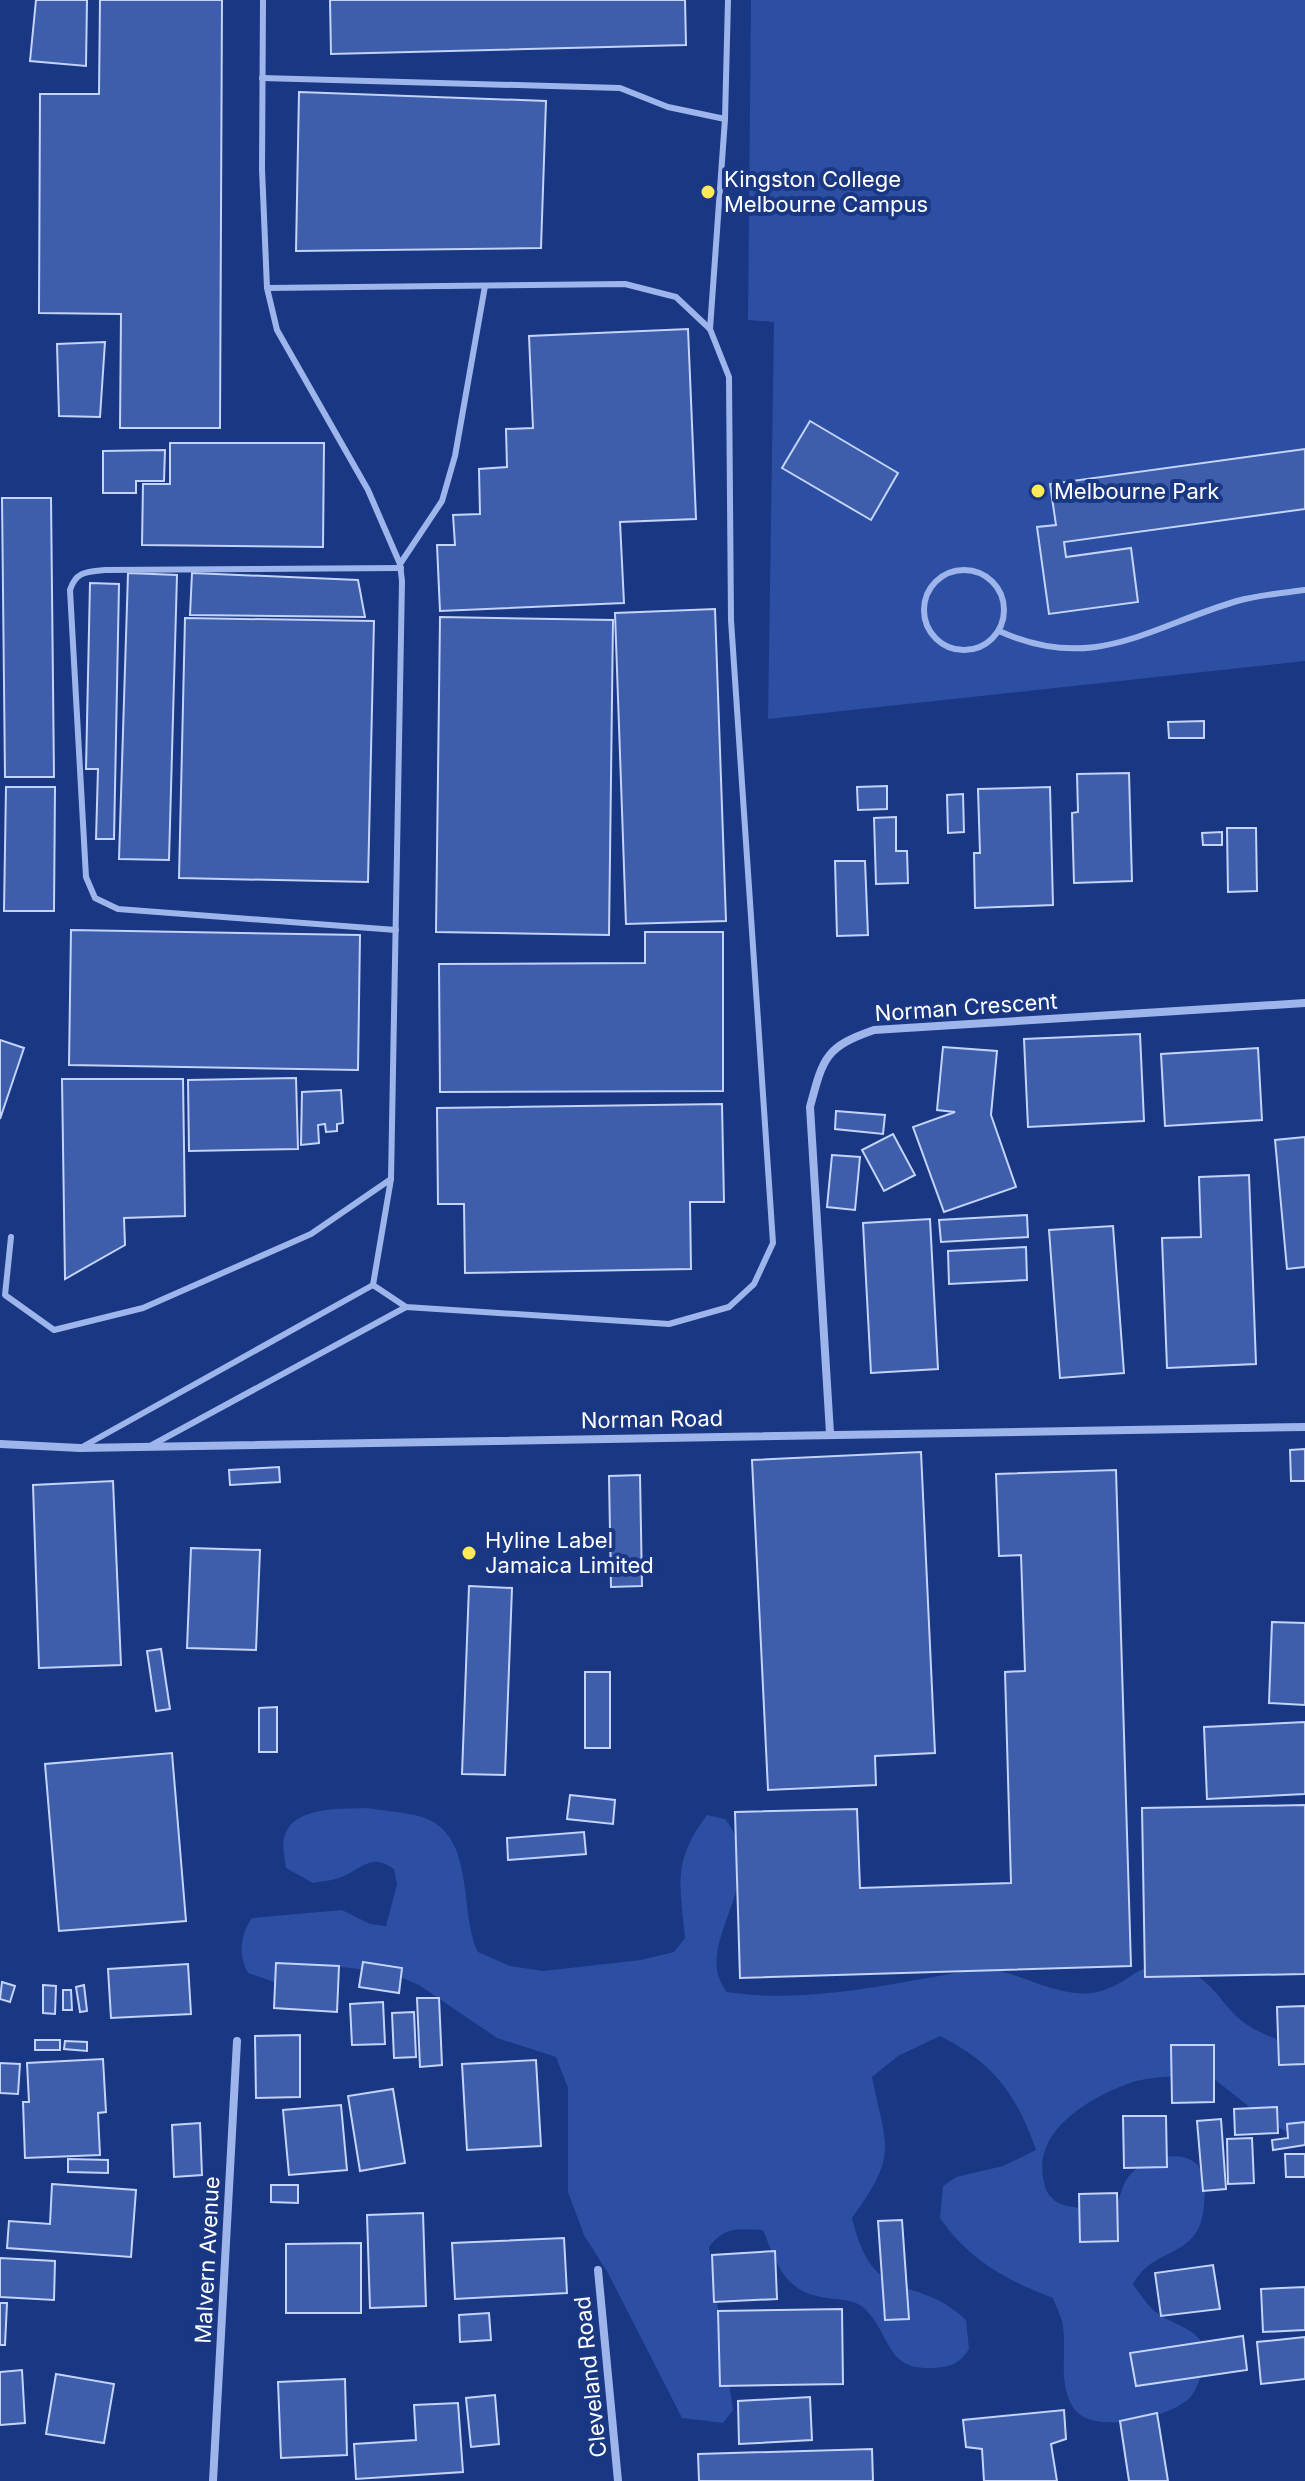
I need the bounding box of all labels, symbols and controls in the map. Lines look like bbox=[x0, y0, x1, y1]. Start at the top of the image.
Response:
place label: Kingston College Melbourne Campus bbox=[724, 166, 928, 217]
marker: Kingston College Melbourne Campus bbox=[699, 183, 717, 201]
place label: Melbourne Park bbox=[1054, 478, 1219, 504]
marker: Melbourne Park bbox=[1029, 482, 1047, 500]
street label: Norman Crescent bbox=[874, 988, 1058, 1026]
street label: Norman Road bbox=[581, 1405, 723, 1433]
place label: Hyline Label Jamaica Limited bbox=[485, 1527, 654, 1578]
marker: Hyline Label Jamaica Limited bbox=[460, 1544, 478, 1562]
street label: Malvern Avenue bbox=[190, 2176, 224, 2344]
street label: Cleveland Road bbox=[569, 2295, 611, 2459]

